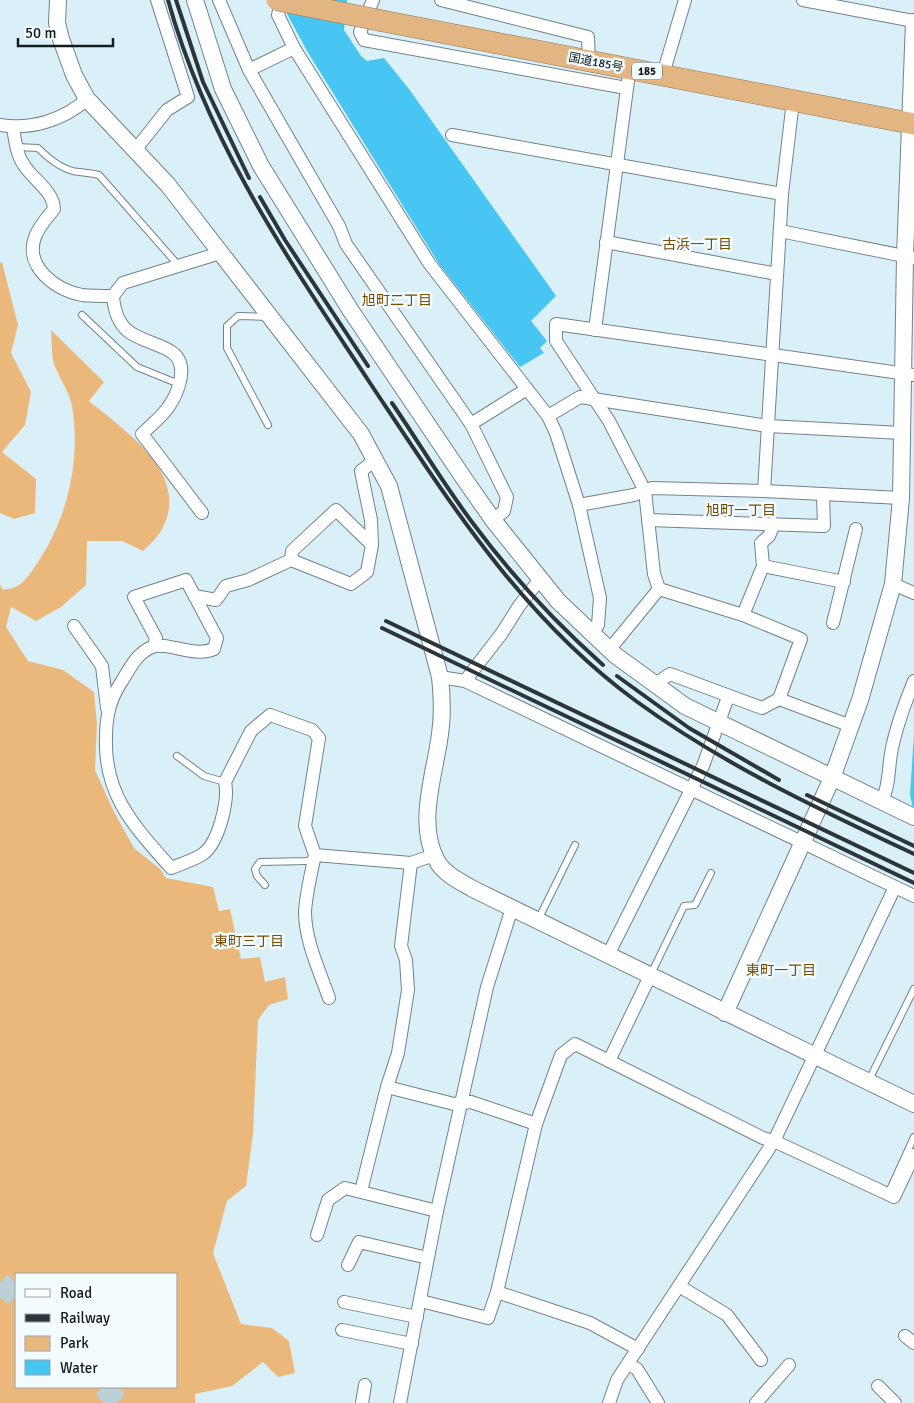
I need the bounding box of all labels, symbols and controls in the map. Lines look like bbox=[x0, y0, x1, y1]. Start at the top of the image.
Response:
scale bar bbox=[18, 15, 112, 47]
text: 50 m bbox=[25, 24, 56, 42]
street label: 国道185号 bbox=[567, 50, 625, 75]
road number: 185 bbox=[632, 62, 662, 80]
district label: 古浜一丁目 bbox=[662, 236, 732, 253]
district label: 旭町二丁目 bbox=[362, 292, 432, 309]
district label: 旭町一丁目 bbox=[706, 502, 776, 519]
district label: 東町三丁目 bbox=[214, 933, 284, 950]
district label: 東町一丁目 bbox=[746, 962, 816, 979]
legend bbox=[15, 1273, 178, 1388]
text: Road bbox=[60, 1284, 92, 1302]
text: Railway bbox=[60, 1309, 110, 1327]
text: Park bbox=[60, 1334, 89, 1352]
text: Water bbox=[60, 1359, 98, 1377]

